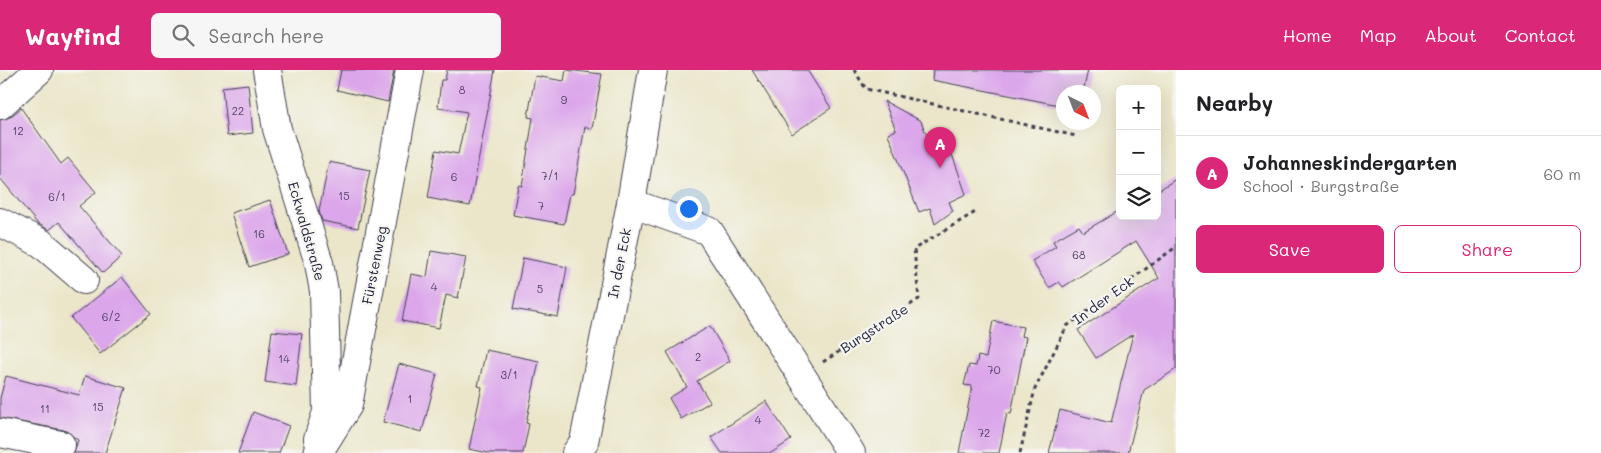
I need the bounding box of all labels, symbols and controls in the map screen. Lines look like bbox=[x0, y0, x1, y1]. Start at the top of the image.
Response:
search box bbox=[151, 13, 501, 58]
text: Wayfind bbox=[25, 20, 121, 51]
icon: search bbox=[169, 21, 197, 49]
text: Search here bbox=[209, 23, 324, 48]
text: Home bbox=[1283, 23, 1332, 47]
text: Map bbox=[1360, 23, 1396, 47]
text: About bbox=[1424, 23, 1477, 47]
text: Contact bbox=[1505, 23, 1576, 47]
house number: 8 bbox=[459, 82, 466, 97]
north arrow bbox=[1056, 85, 1101, 130]
map controls bbox=[1116, 85, 1161, 220]
button: + bbox=[1116, 85, 1161, 130]
text: Nearby bbox=[1196, 89, 1273, 116]
house number: 9 bbox=[561, 92, 568, 107]
house number: 22 bbox=[232, 103, 244, 118]
house number: 12 bbox=[12, 123, 24, 138]
pin: A bbox=[924, 127, 956, 168]
button: − bbox=[1116, 130, 1161, 175]
text: Johanneskindergarten bbox=[1243, 150, 1457, 175]
text: A bbox=[1206, 163, 1218, 184]
text: 60 m bbox=[1544, 163, 1581, 184]
house number: 7/1 bbox=[542, 168, 558, 183]
house number: 6 bbox=[451, 169, 457, 184]
button: layers bbox=[1116, 175, 1161, 220]
text: School · Burgstraße bbox=[1243, 175, 1400, 196]
street label: Eckwaldstraße bbox=[284, 179, 330, 283]
house number: 15 bbox=[338, 188, 350, 203]
house number: 6/1 bbox=[48, 189, 66, 204]
your location bbox=[676, 196, 702, 222]
house number: 7 bbox=[538, 198, 544, 213]
street label: Fürstenweg bbox=[357, 224, 391, 306]
button: Save bbox=[1196, 225, 1384, 273]
button: Share bbox=[1394, 225, 1581, 273]
house number: 16 bbox=[253, 226, 265, 241]
street label: In der Eck bbox=[603, 226, 635, 300]
house number: 68 bbox=[1072, 247, 1086, 262]
street label: In der Eck bbox=[1069, 271, 1137, 329]
house number: 4 bbox=[431, 279, 438, 294]
house number: 5 bbox=[537, 281, 543, 296]
street label: Burgstraße bbox=[836, 299, 912, 357]
house number: 6/2 bbox=[102, 309, 120, 324]
house number: 2 bbox=[695, 349, 701, 364]
house number: 14 bbox=[278, 351, 290, 366]
house number: 70 bbox=[988, 362, 1001, 377]
house number: 3/1 bbox=[500, 367, 518, 382]
house number: 1 bbox=[408, 391, 412, 406]
house number: 15 bbox=[92, 399, 104, 414]
house number: 11 bbox=[40, 401, 50, 416]
house number: 4 bbox=[755, 412, 762, 427]
house number: 72 bbox=[978, 425, 990, 440]

